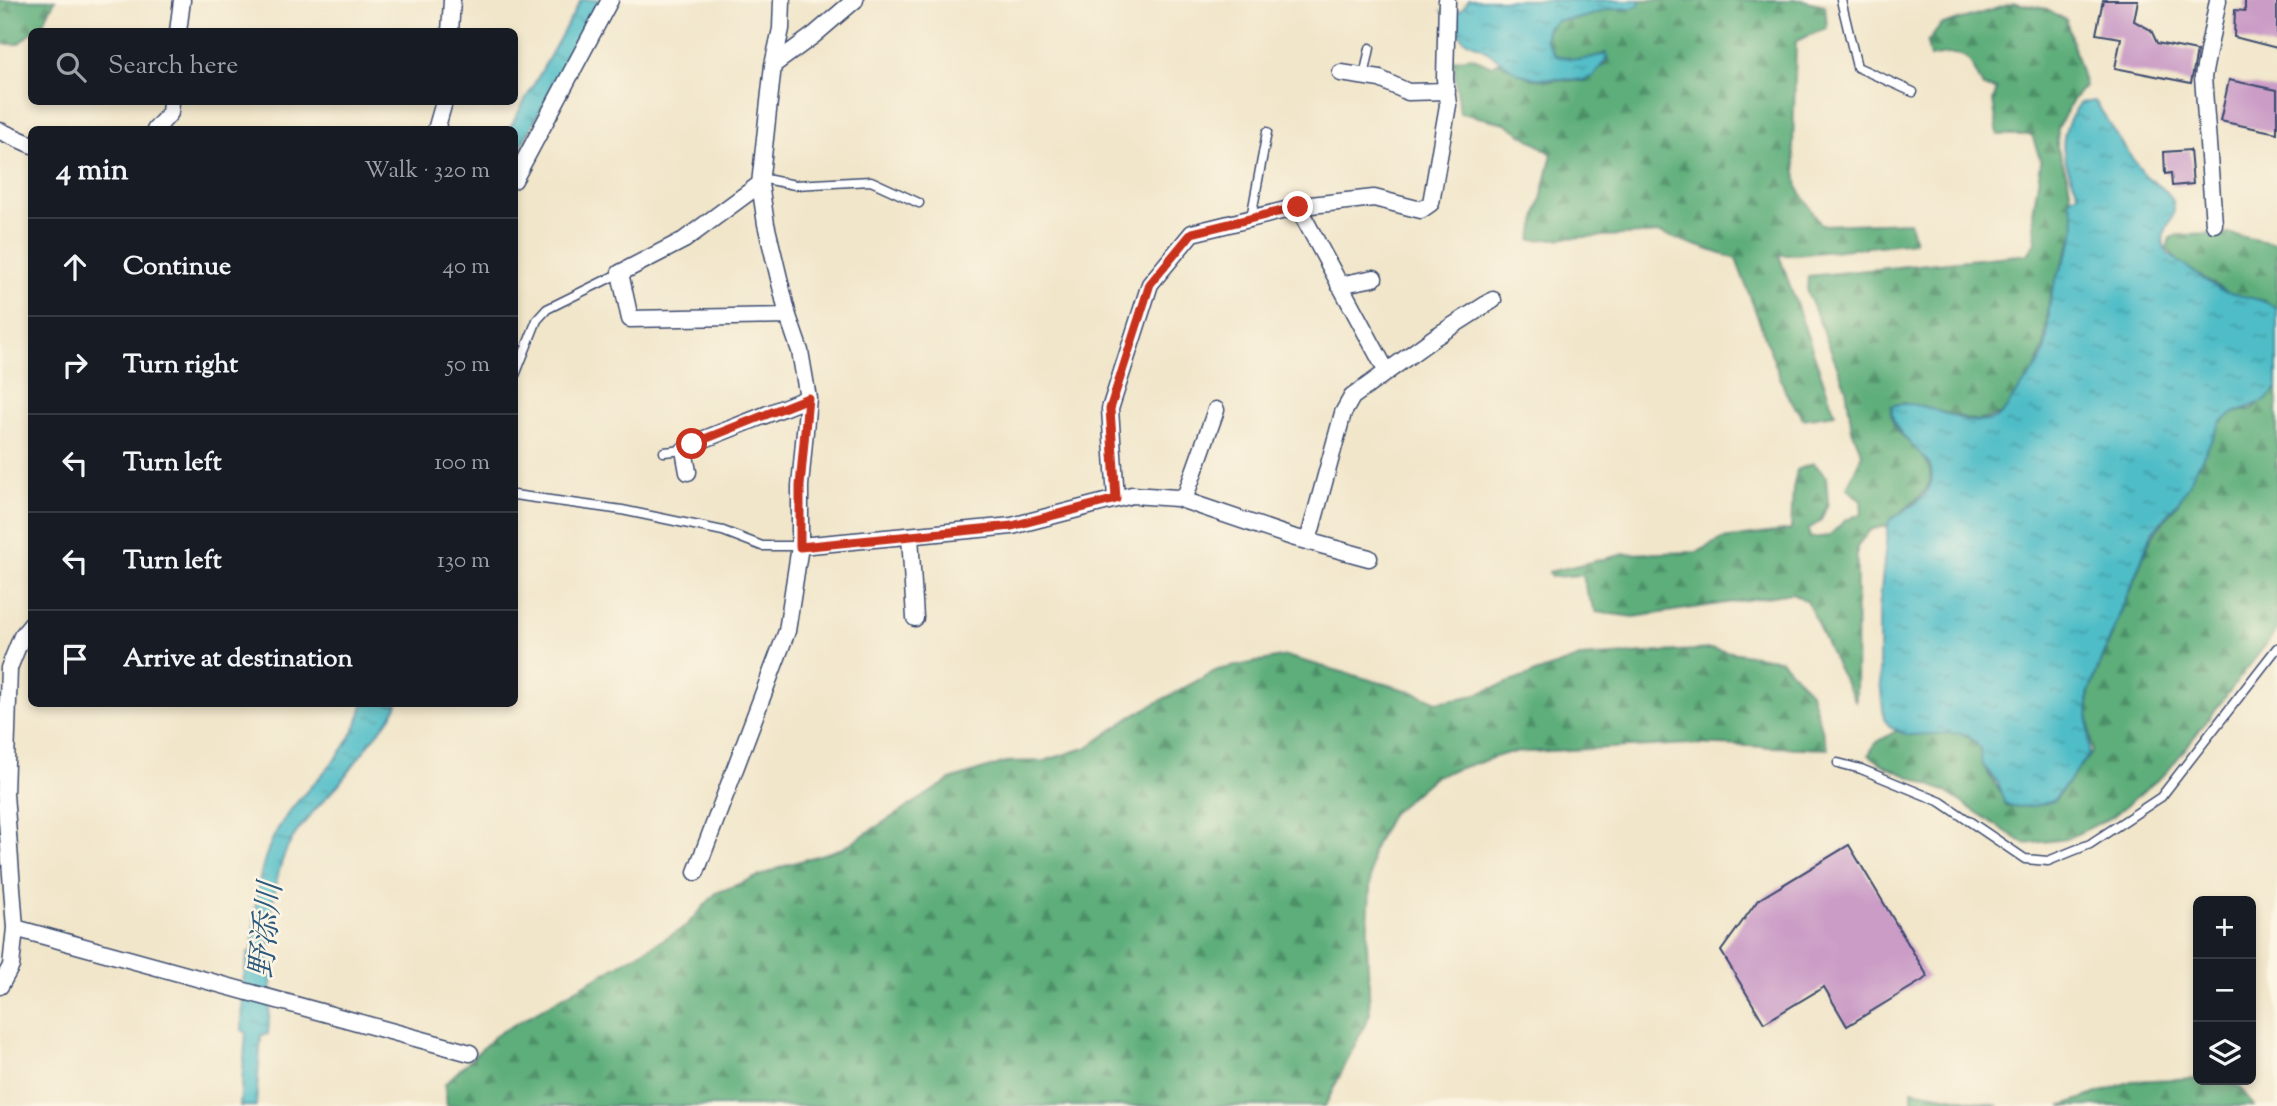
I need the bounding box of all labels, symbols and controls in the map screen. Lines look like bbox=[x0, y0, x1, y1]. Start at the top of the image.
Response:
search box bbox=[28, 28, 518, 105]
icon: search bbox=[52, 48, 90, 86]
text: Search here bbox=[108, 48, 238, 85]
text: 4 min bbox=[56, 150, 129, 193]
text: Walk · 320 m bbox=[364, 155, 490, 188]
route end bbox=[1282, 191, 1313, 222]
icon: ahead bbox=[56, 248, 94, 286]
text: Continue bbox=[123, 249, 231, 286]
text: 40 m bbox=[443, 251, 490, 284]
icon: right bbox=[56, 346, 94, 384]
text: Turn right bbox=[123, 347, 238, 384]
text: 50 m bbox=[446, 349, 490, 382]
route start bbox=[676, 428, 707, 459]
icon: left bbox=[56, 444, 94, 482]
text: Turn left bbox=[123, 445, 222, 482]
text: 100 m bbox=[434, 447, 490, 480]
icon: left bbox=[56, 542, 94, 580]
text: Turn left bbox=[123, 543, 222, 580]
text: 130 m bbox=[437, 545, 490, 578]
icon: arrive bbox=[56, 640, 94, 678]
text: Arrive at destination bbox=[123, 641, 353, 678]
water label: 野添川 bbox=[240, 877, 296, 980]
map controls bbox=[2193, 896, 2256, 1085]
button: + bbox=[2193, 896, 2256, 959]
button: − bbox=[2193, 959, 2256, 1022]
button: layers bbox=[2193, 1022, 2256, 1085]

